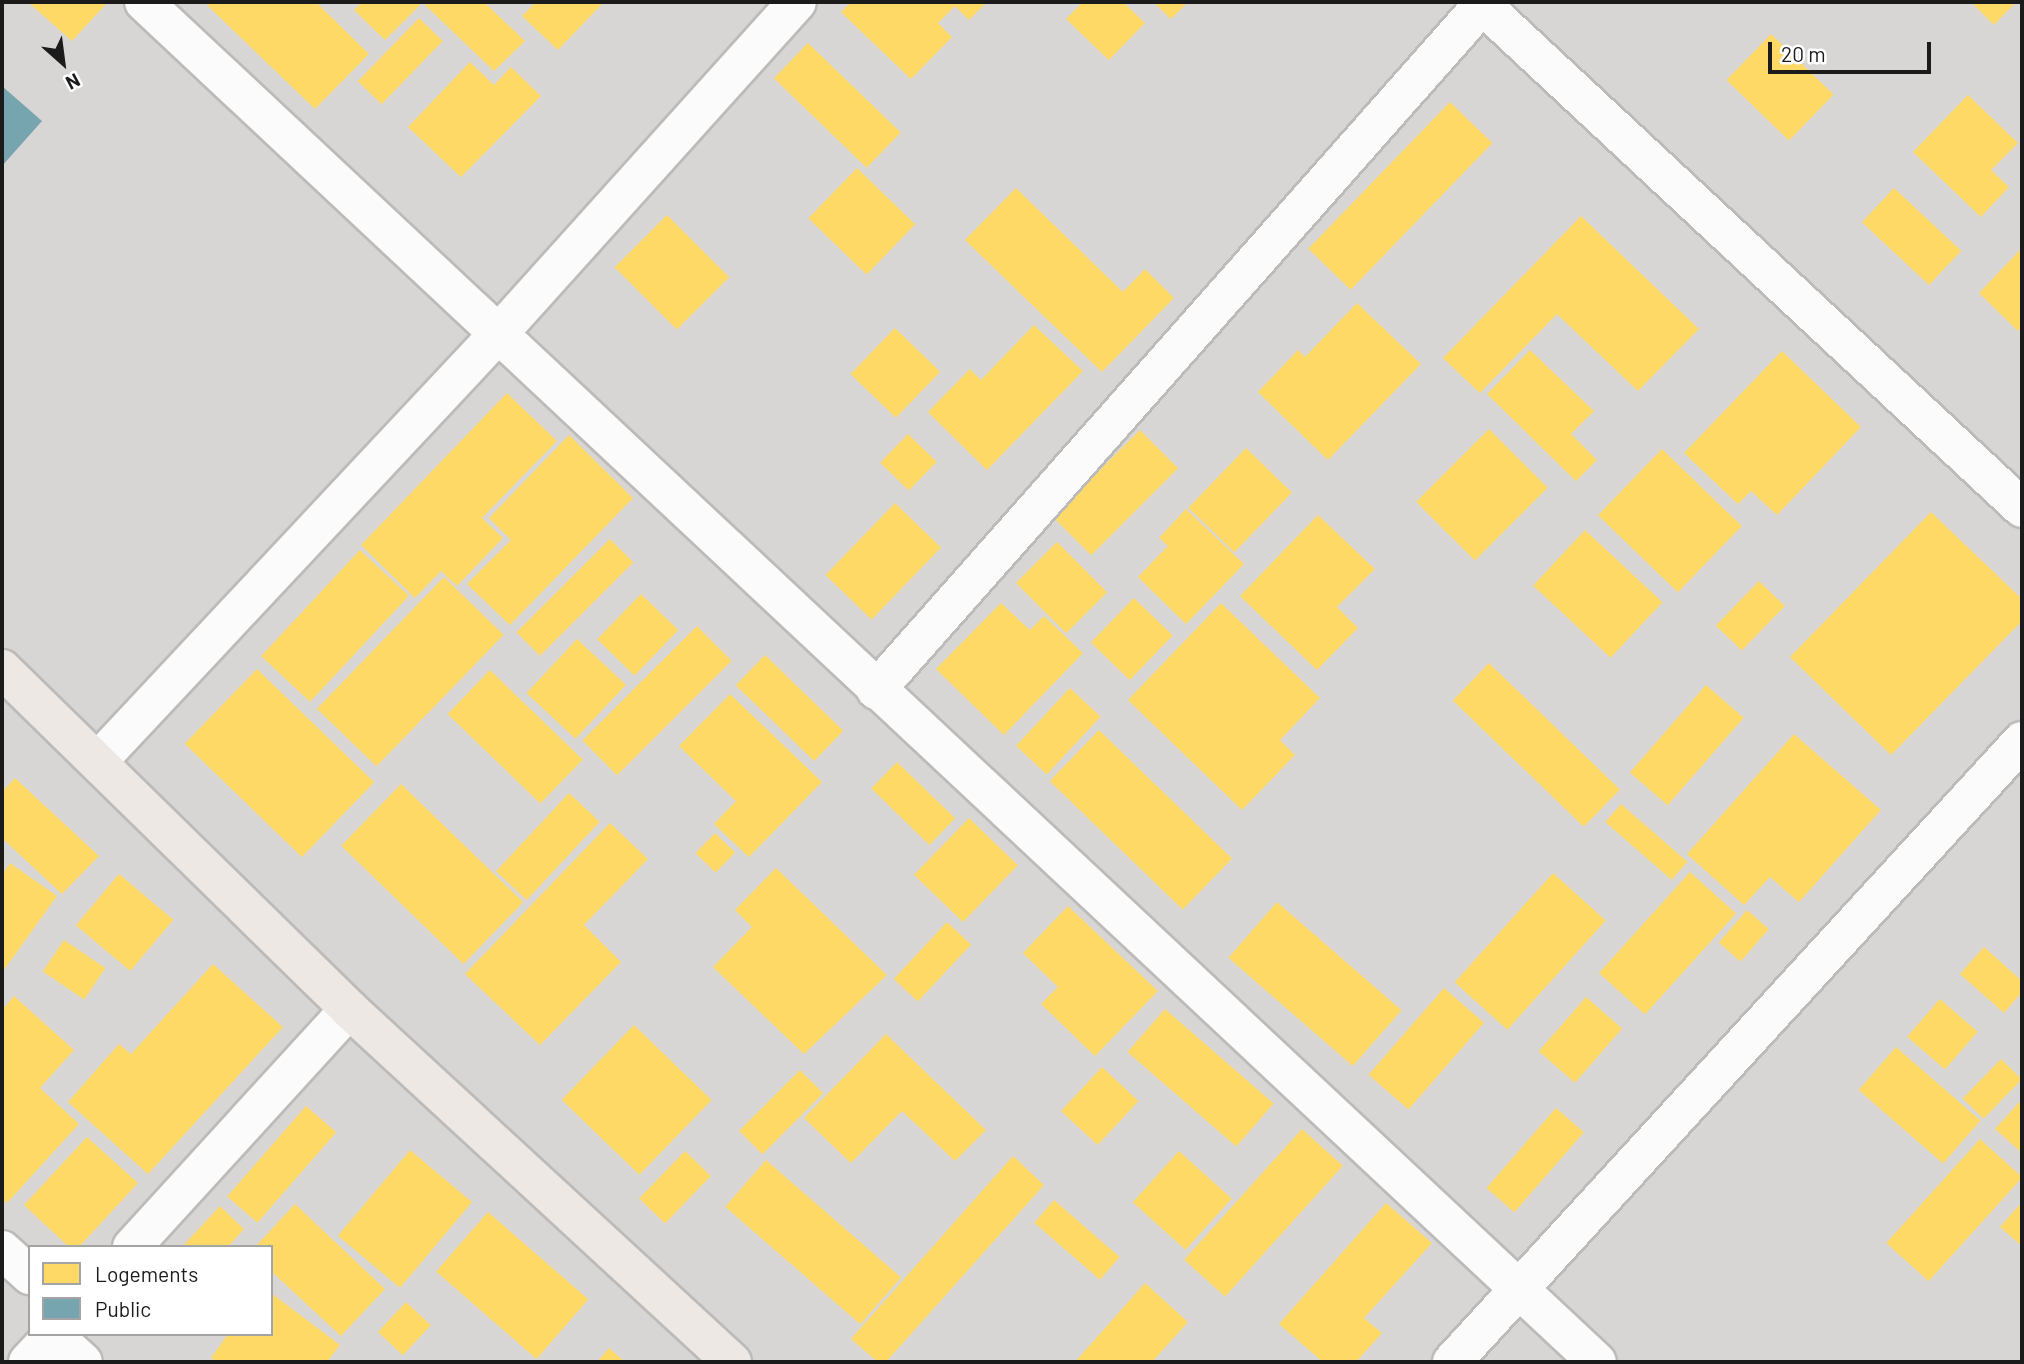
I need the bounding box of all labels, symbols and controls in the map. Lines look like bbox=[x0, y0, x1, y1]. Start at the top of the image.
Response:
north arrow bbox=[28, 28, 98, 98]
scale bar bbox=[1772, 28, 1935, 72]
text: 20 m bbox=[1781, 41, 1826, 66]
text: N bbox=[62, 69, 84, 95]
legend bbox=[28, 1245, 273, 1336]
text: Logements bbox=[95, 1261, 198, 1286]
text: Public bbox=[95, 1296, 151, 1321]

